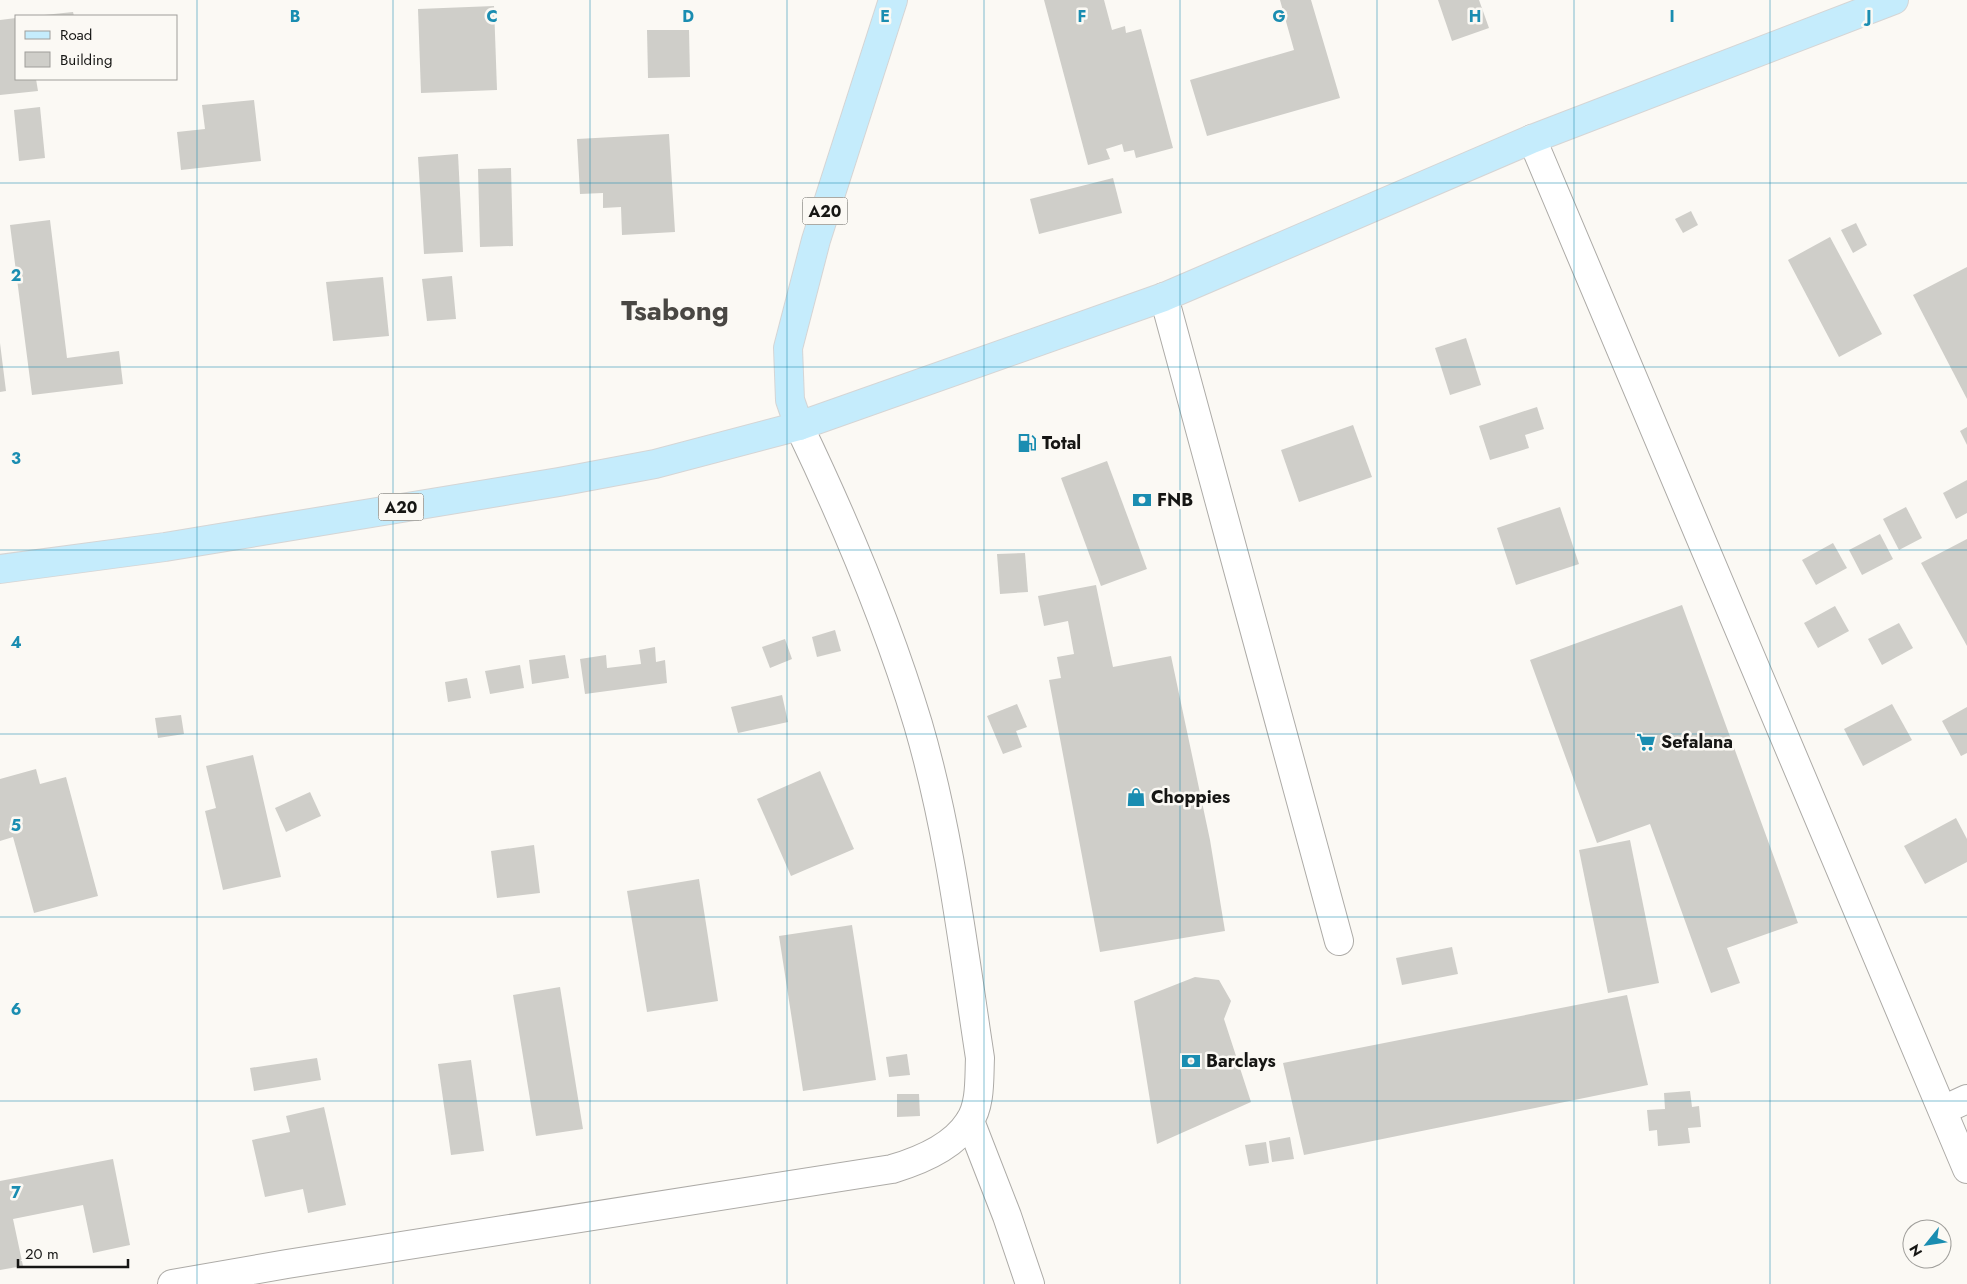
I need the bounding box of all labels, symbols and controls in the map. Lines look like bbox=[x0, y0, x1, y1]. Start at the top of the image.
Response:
text: B bbox=[290, 5, 300, 28]
text: C bbox=[486, 5, 498, 28]
text: D bbox=[682, 5, 694, 28]
text: E bbox=[880, 5, 890, 28]
text: F bbox=[1078, 5, 1086, 28]
text: G bbox=[1272, 5, 1286, 28]
text: H bbox=[1469, 5, 1481, 28]
text: I bbox=[1669, 5, 1675, 28]
text: J bbox=[1863, 5, 1872, 28]
legend bbox=[15, 15, 178, 80]
text: Road bbox=[60, 24, 92, 46]
text: Building bbox=[60, 49, 112, 71]
road number: A20 bbox=[802, 198, 848, 225]
text: 2 bbox=[11, 264, 21, 287]
district label: Tsabong bbox=[621, 290, 729, 331]
place label: Total bbox=[1042, 430, 1081, 456]
fuel station icon: Total bbox=[1016, 432, 1038, 454]
text: 3 bbox=[11, 447, 21, 470]
place label: FNB bbox=[1157, 487, 1193, 513]
bank icon: FNB bbox=[1131, 489, 1153, 511]
road number: A20 bbox=[378, 494, 424, 520]
text: 4 bbox=[10, 631, 22, 654]
place label: Sefalana bbox=[1661, 729, 1733, 755]
supermarket icon: Sefalana bbox=[1635, 731, 1657, 753]
place label: Choppies bbox=[1151, 784, 1230, 810]
shop icon: Choppies bbox=[1125, 786, 1147, 808]
text: 5 bbox=[11, 814, 21, 837]
text: 6 bbox=[11, 998, 21, 1021]
place label: Barclays bbox=[1206, 1048, 1276, 1074]
bank icon: Barclays bbox=[1180, 1050, 1202, 1072]
text: 7 bbox=[11, 1181, 21, 1204]
north arrow bbox=[1902, 1219, 1952, 1269]
scale bar bbox=[18, 1236, 128, 1268]
text: N bbox=[1904, 1241, 1927, 1260]
text: 20 m bbox=[25, 1243, 59, 1265]

